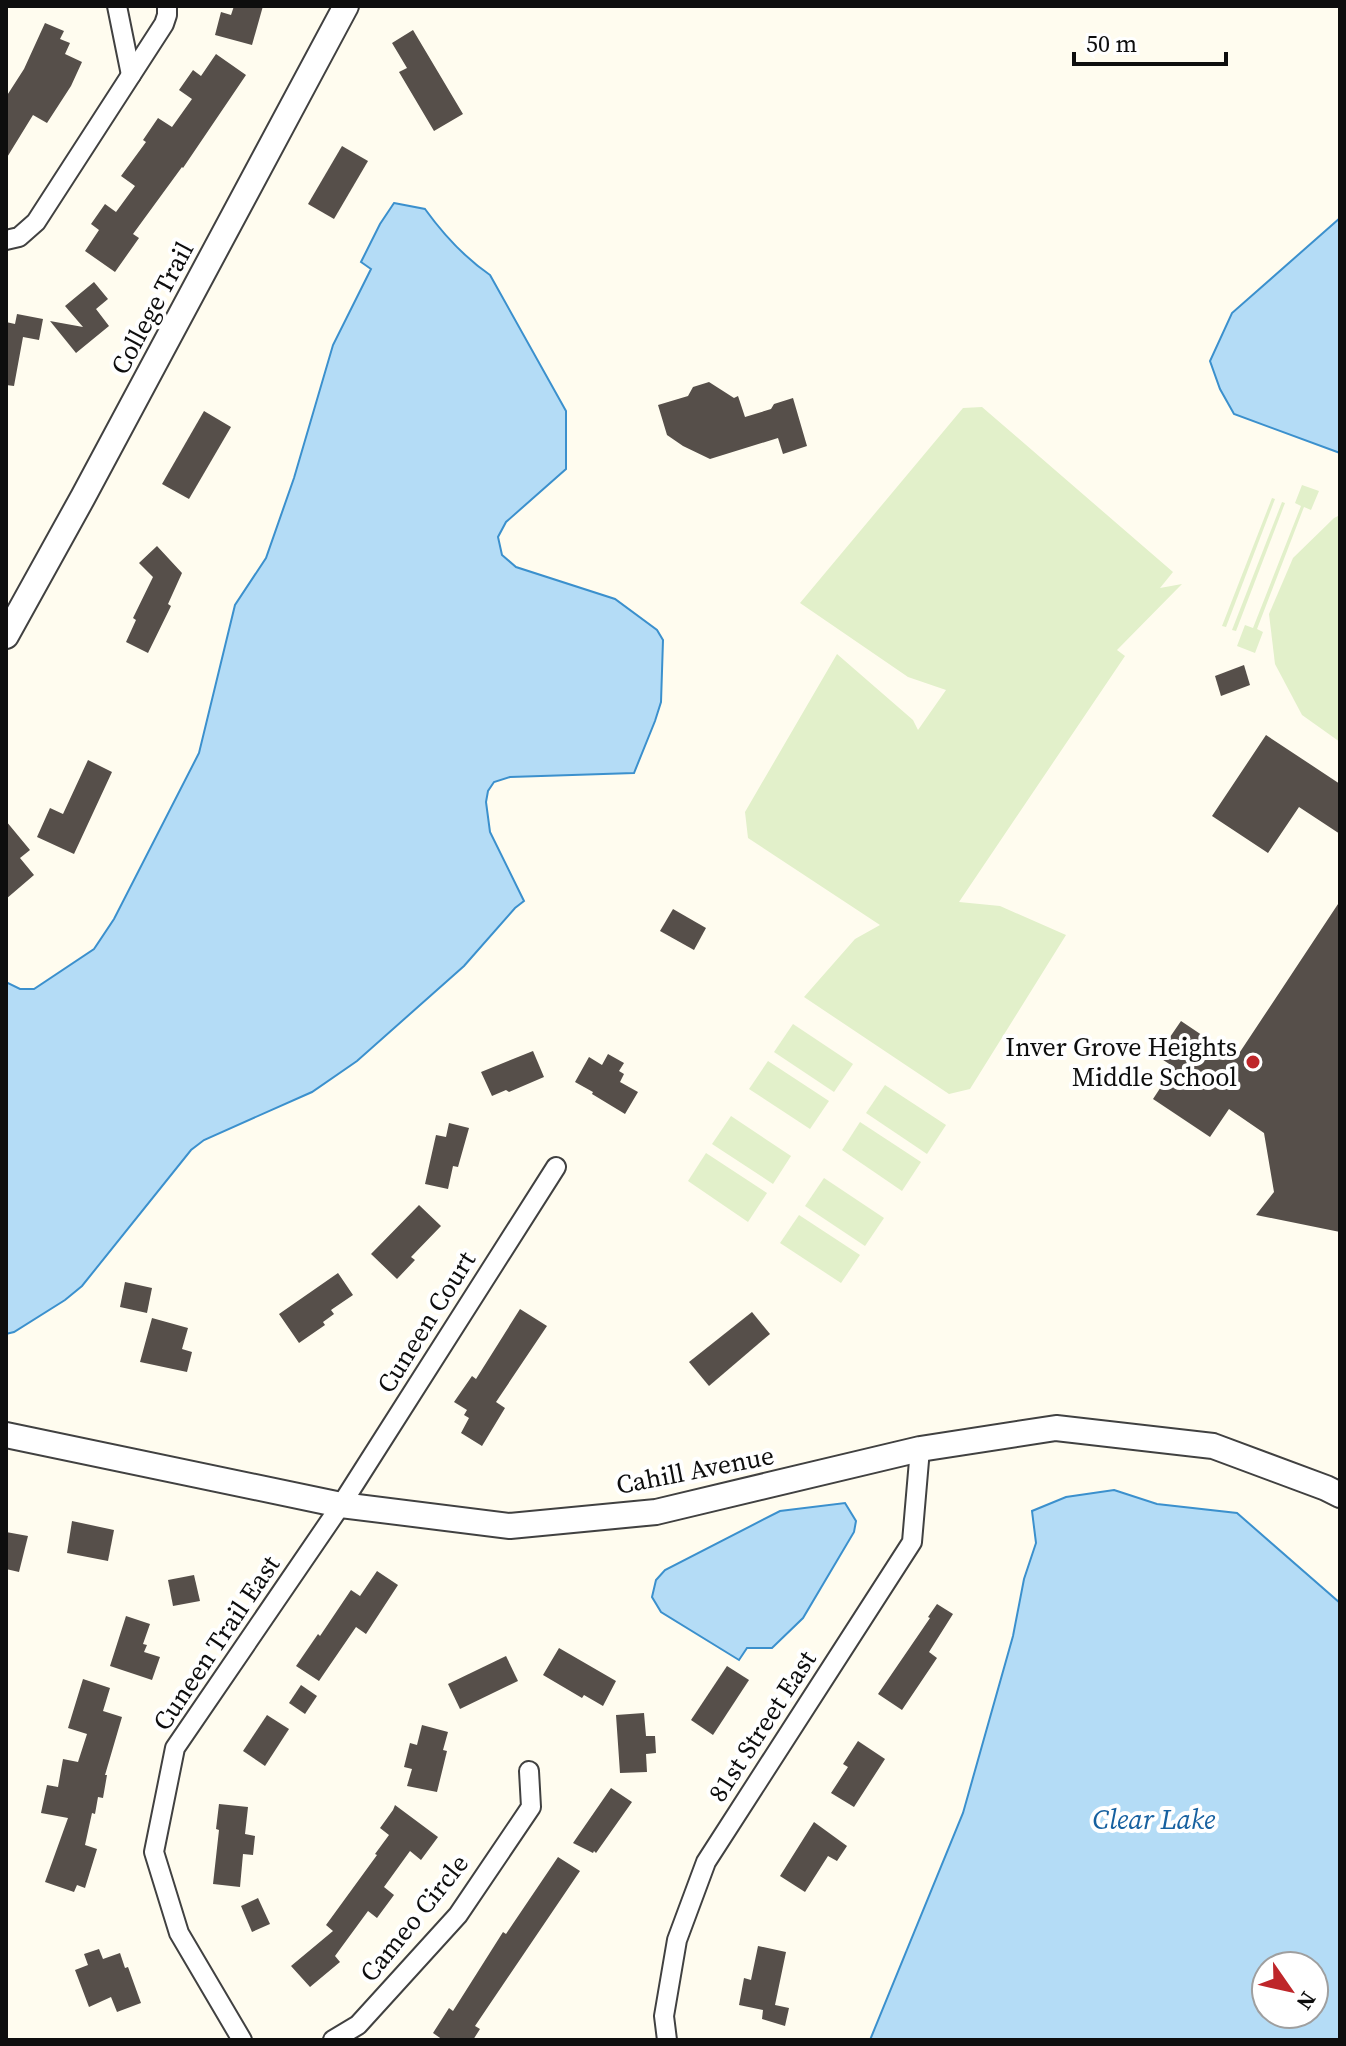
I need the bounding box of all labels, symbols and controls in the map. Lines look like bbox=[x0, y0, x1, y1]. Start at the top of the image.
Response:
scale bar bbox=[1074, 16, 1226, 66]
text: 50 m bbox=[1086, 27, 1137, 60]
street label: College Trail bbox=[102, 235, 202, 381]
place label: Inver Grove Heights Middle School bbox=[1005, 1029, 1237, 1095]
marker: Inver Grove Heights Middle School bbox=[1244, 1053, 1262, 1071]
street label: Cuneen Court bbox=[368, 1244, 484, 1400]
street label: Cahill Avenue bbox=[613, 1437, 777, 1503]
street label: Cuneen Trail East bbox=[144, 1548, 288, 1738]
street label: 81st Street East bbox=[700, 1643, 825, 1809]
water label: Clear Lake bbox=[1093, 1800, 1216, 1838]
street label: Cameo Circle bbox=[351, 1847, 477, 1989]
north arrow bbox=[1250, 1950, 1330, 2030]
text: N bbox=[1290, 1986, 1323, 2016]

